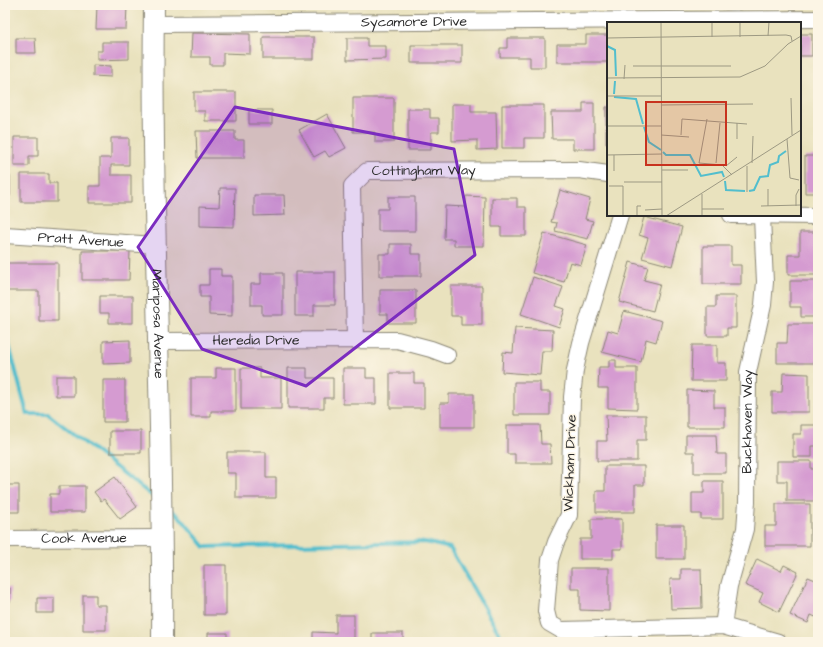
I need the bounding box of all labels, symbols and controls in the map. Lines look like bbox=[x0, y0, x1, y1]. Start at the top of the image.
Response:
street label: Sycamore Drive bbox=[361, 12, 468, 32]
inset map bbox=[607, 22, 801, 216]
street label: Cottingham Way bbox=[372, 160, 476, 181]
street label: Pratt Avenue bbox=[37, 227, 125, 253]
street label: Mariposa Avenue bbox=[146, 269, 169, 379]
street label: Heredia Drive bbox=[212, 330, 300, 351]
street label: Buckhaven Way bbox=[737, 369, 758, 474]
street label: Wickham Drive bbox=[558, 414, 582, 512]
street label: Cook Avenue bbox=[41, 528, 127, 549]

